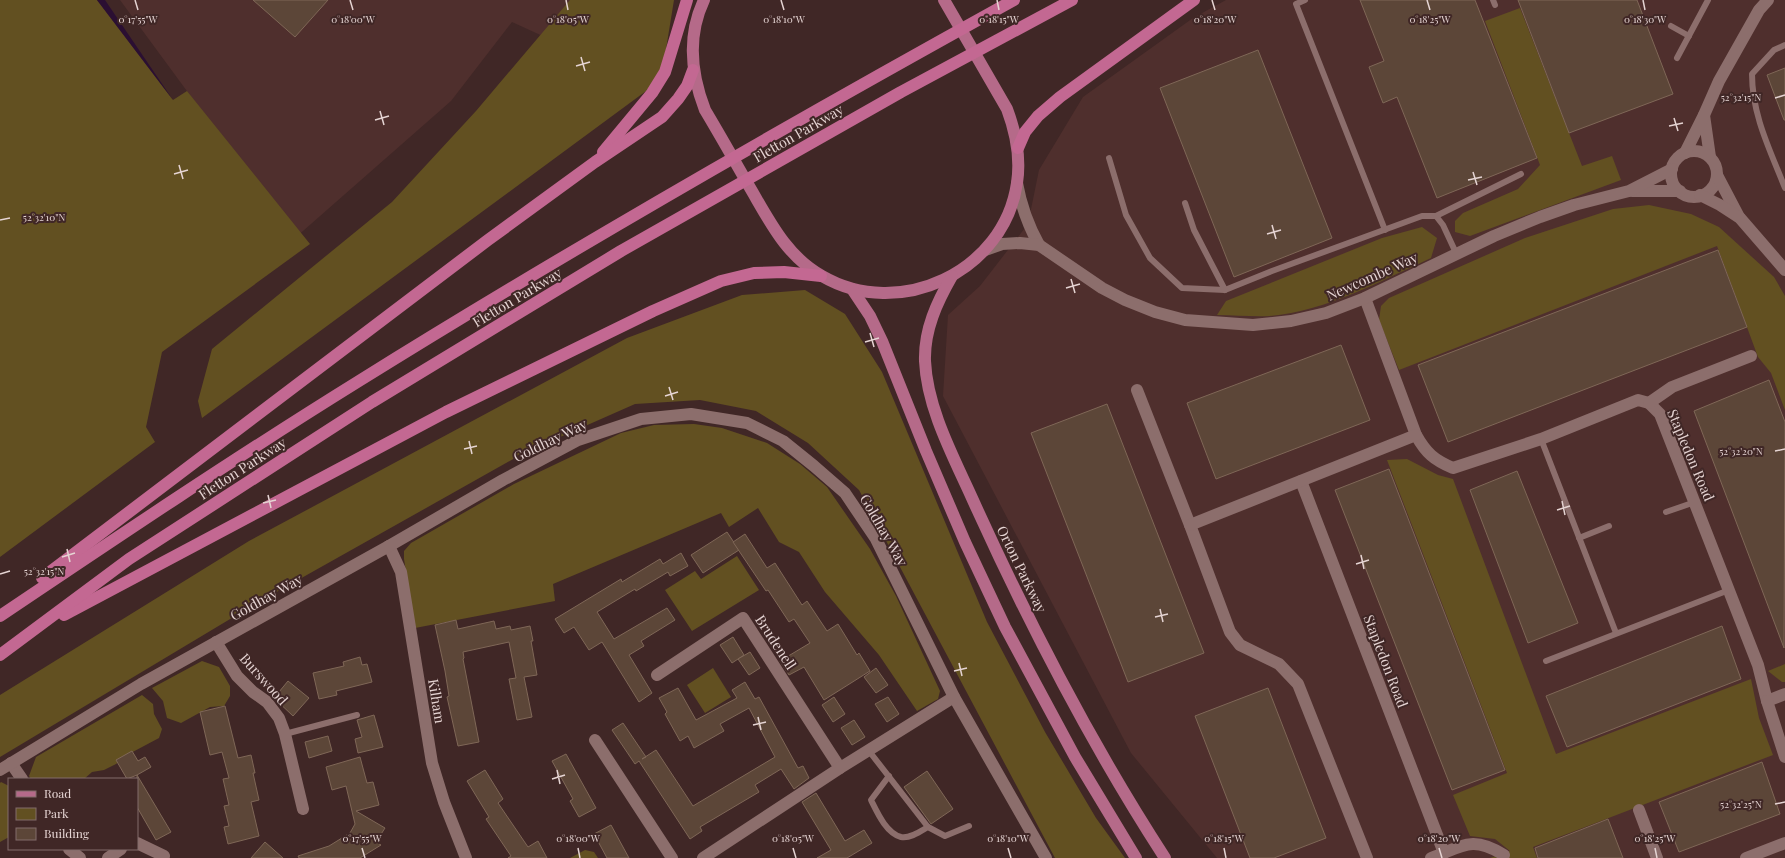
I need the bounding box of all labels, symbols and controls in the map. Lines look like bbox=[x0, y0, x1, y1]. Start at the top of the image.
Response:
text: 0°17'55"W bbox=[119, 12, 158, 26]
text: 0°18'00"W bbox=[331, 12, 376, 26]
text: 0°18'05"W bbox=[547, 12, 590, 26]
text: 0°18'10"W bbox=[763, 12, 806, 26]
text: 0°18'15"W bbox=[979, 12, 1020, 26]
text: 0°18'20"W bbox=[1194, 12, 1237, 26]
text: 0°18'25"W bbox=[1410, 12, 1451, 26]
text: 0°18'30"W bbox=[1624, 12, 1667, 26]
text: 52°32'15"N bbox=[1721, 90, 1761, 104]
street label: Fletton Parkway bbox=[749, 100, 847, 166]
text: 52°32'10"N bbox=[23, 210, 65, 224]
street label: Newcombe Way bbox=[1323, 247, 1421, 305]
street label: Fletton Parkway bbox=[469, 263, 565, 331]
street label: Stapledon Road bbox=[1663, 406, 1719, 504]
street label: Goldhay Way bbox=[510, 414, 590, 466]
street label: Fletton Parkway bbox=[194, 433, 290, 503]
text: 52°32'20"N bbox=[1719, 444, 1763, 458]
street label: Goldhay Way bbox=[856, 491, 912, 569]
street label: Orton Parkway bbox=[993, 522, 1051, 616]
text: 52°32'15"N bbox=[24, 564, 64, 578]
street label: Goldhay Way bbox=[226, 569, 306, 625]
street label: Brudenell bbox=[751, 611, 801, 673]
street label: Stapledon Road bbox=[1360, 612, 1412, 710]
street label: Burswood bbox=[236, 649, 292, 709]
street label: Kilham bbox=[424, 677, 450, 725]
legend bbox=[8, 778, 138, 850]
text: Road bbox=[44, 785, 71, 801]
text: 52°32'25"N bbox=[1720, 797, 1762, 811]
text: Park bbox=[44, 805, 69, 821]
text: Building bbox=[44, 825, 90, 841]
text: 0°17'55"W bbox=[343, 831, 382, 845]
text: 0°18'00"W bbox=[556, 831, 601, 845]
text: 0°18'05"W bbox=[772, 831, 815, 845]
text: 0°18'10"W bbox=[987, 831, 1030, 845]
text: 0°18'15"W bbox=[1204, 831, 1245, 845]
text: 0°18'20"W bbox=[1418, 831, 1461, 845]
text: 0°18'25"W bbox=[1635, 831, 1676, 845]

